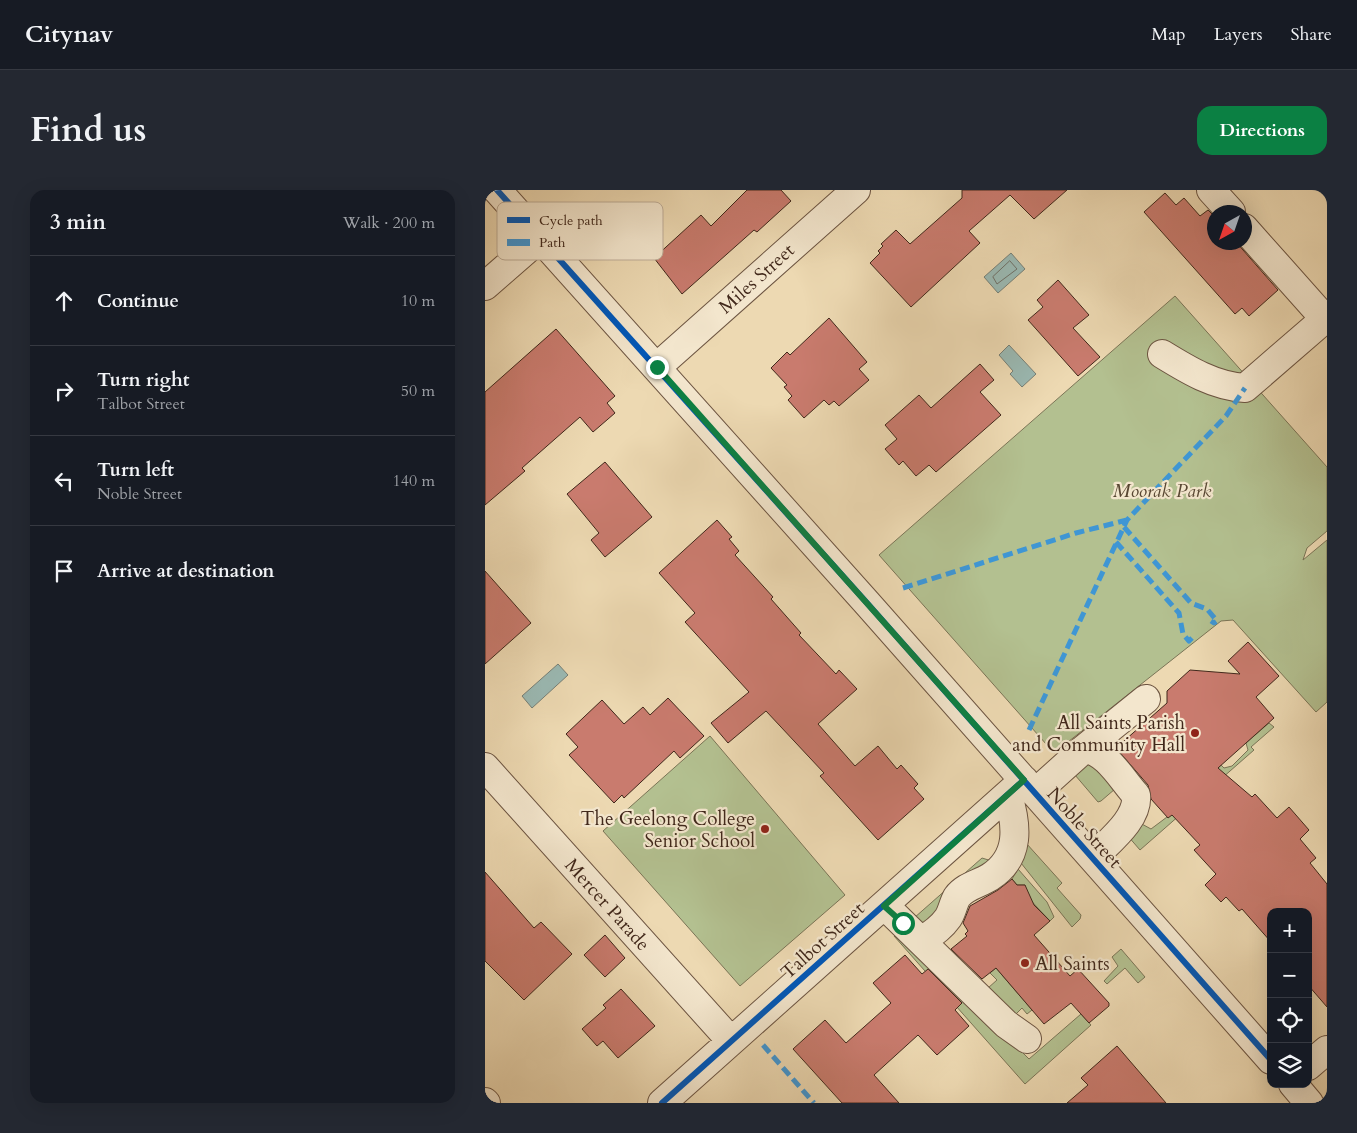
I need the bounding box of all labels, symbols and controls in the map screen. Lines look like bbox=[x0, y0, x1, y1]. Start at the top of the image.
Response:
text: Citynav bbox=[25, 18, 113, 51]
text: Map bbox=[1151, 22, 1186, 47]
text: Layers bbox=[1214, 22, 1263, 47]
text: Share bbox=[1291, 22, 1332, 47]
text: Find us bbox=[30, 106, 146, 154]
button: Directions bbox=[1197, 106, 1327, 155]
legend bbox=[497, 202, 663, 260]
north arrow bbox=[1207, 205, 1252, 250]
text: 3 min bbox=[50, 208, 106, 237]
text: Cycle path bbox=[539, 211, 603, 230]
text: Walk · 200 m bbox=[343, 212, 435, 234]
text: Path bbox=[539, 233, 566, 252]
street label: Miles Street bbox=[713, 238, 800, 320]
icon: ahead bbox=[50, 287, 78, 315]
text: Continue bbox=[97, 288, 179, 314]
text: 10 m bbox=[401, 290, 435, 312]
route end bbox=[646, 356, 669, 379]
text: Turn right bbox=[97, 367, 189, 393]
icon: right bbox=[50, 377, 78, 405]
text: 50 m bbox=[401, 380, 435, 402]
text: Talbot Street bbox=[97, 393, 185, 415]
text: Turn left bbox=[97, 457, 174, 483]
icon: left bbox=[50, 467, 78, 495]
text: 140 m bbox=[393, 470, 435, 492]
park label: Moorak Park bbox=[1113, 478, 1212, 504]
text: Noble Street bbox=[97, 483, 182, 505]
icon: arrive bbox=[50, 557, 78, 585]
text: Arrive at destination bbox=[97, 558, 274, 584]
place label: All Saints Parish and Community Hall bbox=[1012, 710, 1186, 758]
marker: All Saints Parish and Community Hall bbox=[1189, 727, 1201, 739]
street label: Noble Street bbox=[1041, 781, 1128, 874]
place label: The Geelong College Senior School bbox=[581, 806, 755, 854]
marker: The Geelong College Senior School bbox=[759, 823, 771, 835]
street label: Mercer Parade bbox=[559, 853, 656, 957]
street label: Talbot Street bbox=[775, 896, 870, 985]
map controls bbox=[1267, 908, 1312, 1088]
button: + bbox=[1267, 908, 1312, 953]
route start bbox=[892, 912, 915, 935]
place label: All Saints bbox=[1035, 951, 1110, 977]
button: − bbox=[1267, 953, 1312, 998]
marker: All Saints bbox=[1019, 957, 1031, 969]
button: locate bbox=[1267, 998, 1312, 1043]
button: layers bbox=[1267, 1043, 1312, 1088]

